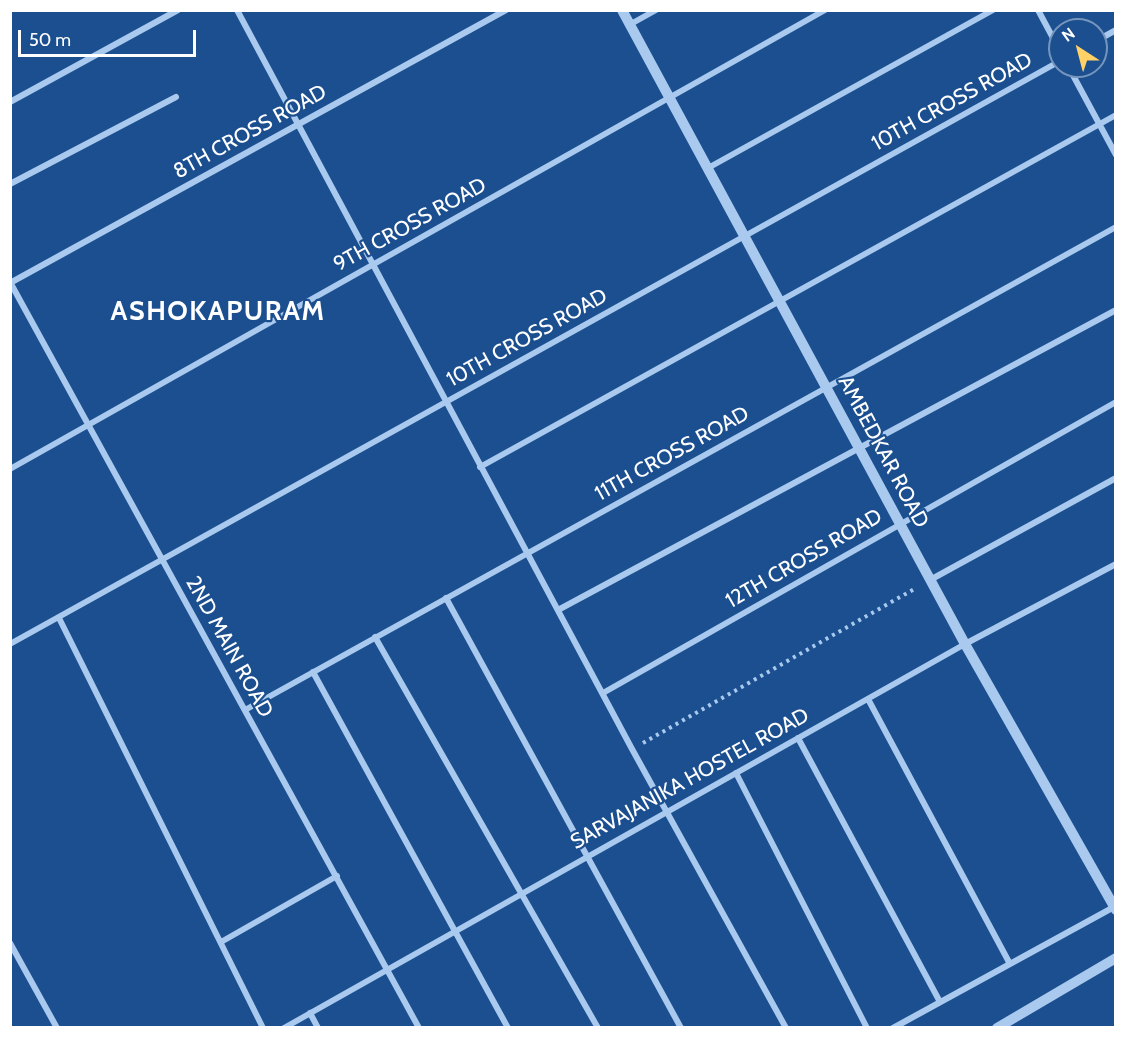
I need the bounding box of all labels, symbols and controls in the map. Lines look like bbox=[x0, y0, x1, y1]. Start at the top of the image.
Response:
scale bar bbox=[21, 18, 200, 56]
north arrow bbox=[1048, 18, 1108, 78]
text: N bbox=[1058, 24, 1078, 46]
text: 50 m bbox=[29, 29, 71, 51]
street label: 10TH CROSS ROAD bbox=[867, 47, 1037, 157]
street label: 8TH CROSS ROAD bbox=[169, 79, 331, 185]
street label: 9TH CROSS ROAD bbox=[329, 173, 491, 277]
street label: 10TH CROSS ROAD bbox=[442, 283, 612, 393]
district label: ASHOKAPURAM bbox=[111, 296, 325, 328]
street label: AMBEDKAR ROAD bbox=[832, 372, 934, 532]
street label: 11TH CROSS ROAD bbox=[591, 401, 753, 507]
street label: 12TH CROSS ROAD bbox=[721, 504, 887, 614]
street label: 2ND MAIN ROAD bbox=[180, 572, 278, 722]
street label: SARVAJANIKA HOSTEL ROAD bbox=[566, 703, 814, 855]

